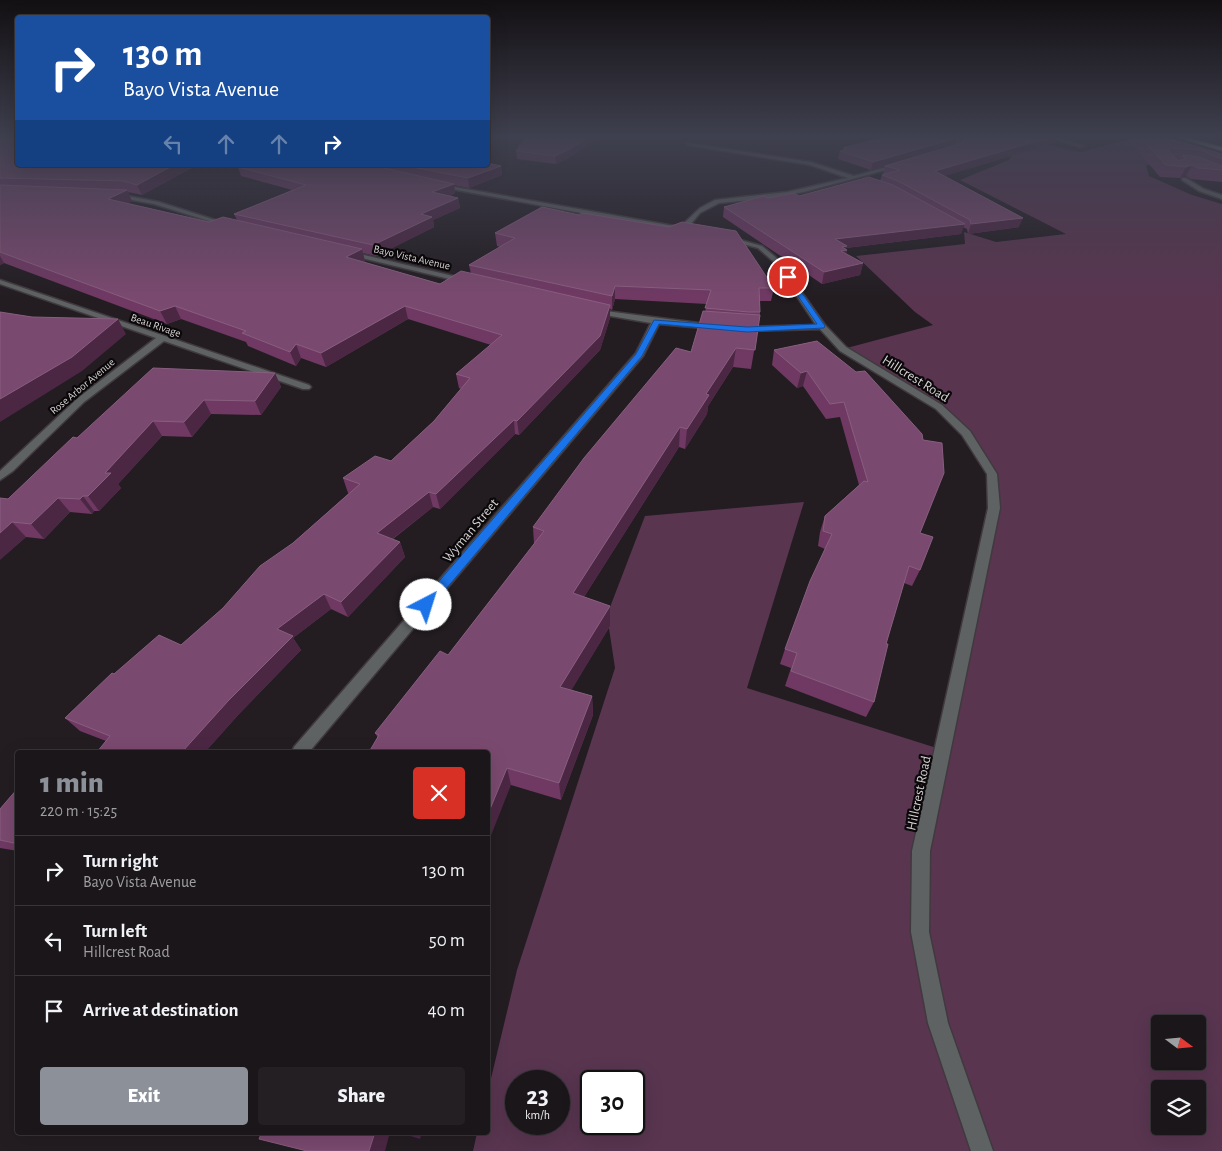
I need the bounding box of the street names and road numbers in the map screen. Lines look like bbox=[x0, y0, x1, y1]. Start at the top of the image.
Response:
street label: Bayo Vista Avenue bbox=[373, 243, 451, 272]
street label: Beau Rivage bbox=[129, 312, 182, 339]
street label: Hillcrest Road bbox=[880, 353, 951, 405]
street label: Rose Arbor Avenue bbox=[48, 356, 117, 416]
street label: Wyman Street bbox=[440, 496, 502, 565]
street label: Hillcrest Road bbox=[904, 755, 934, 832]

